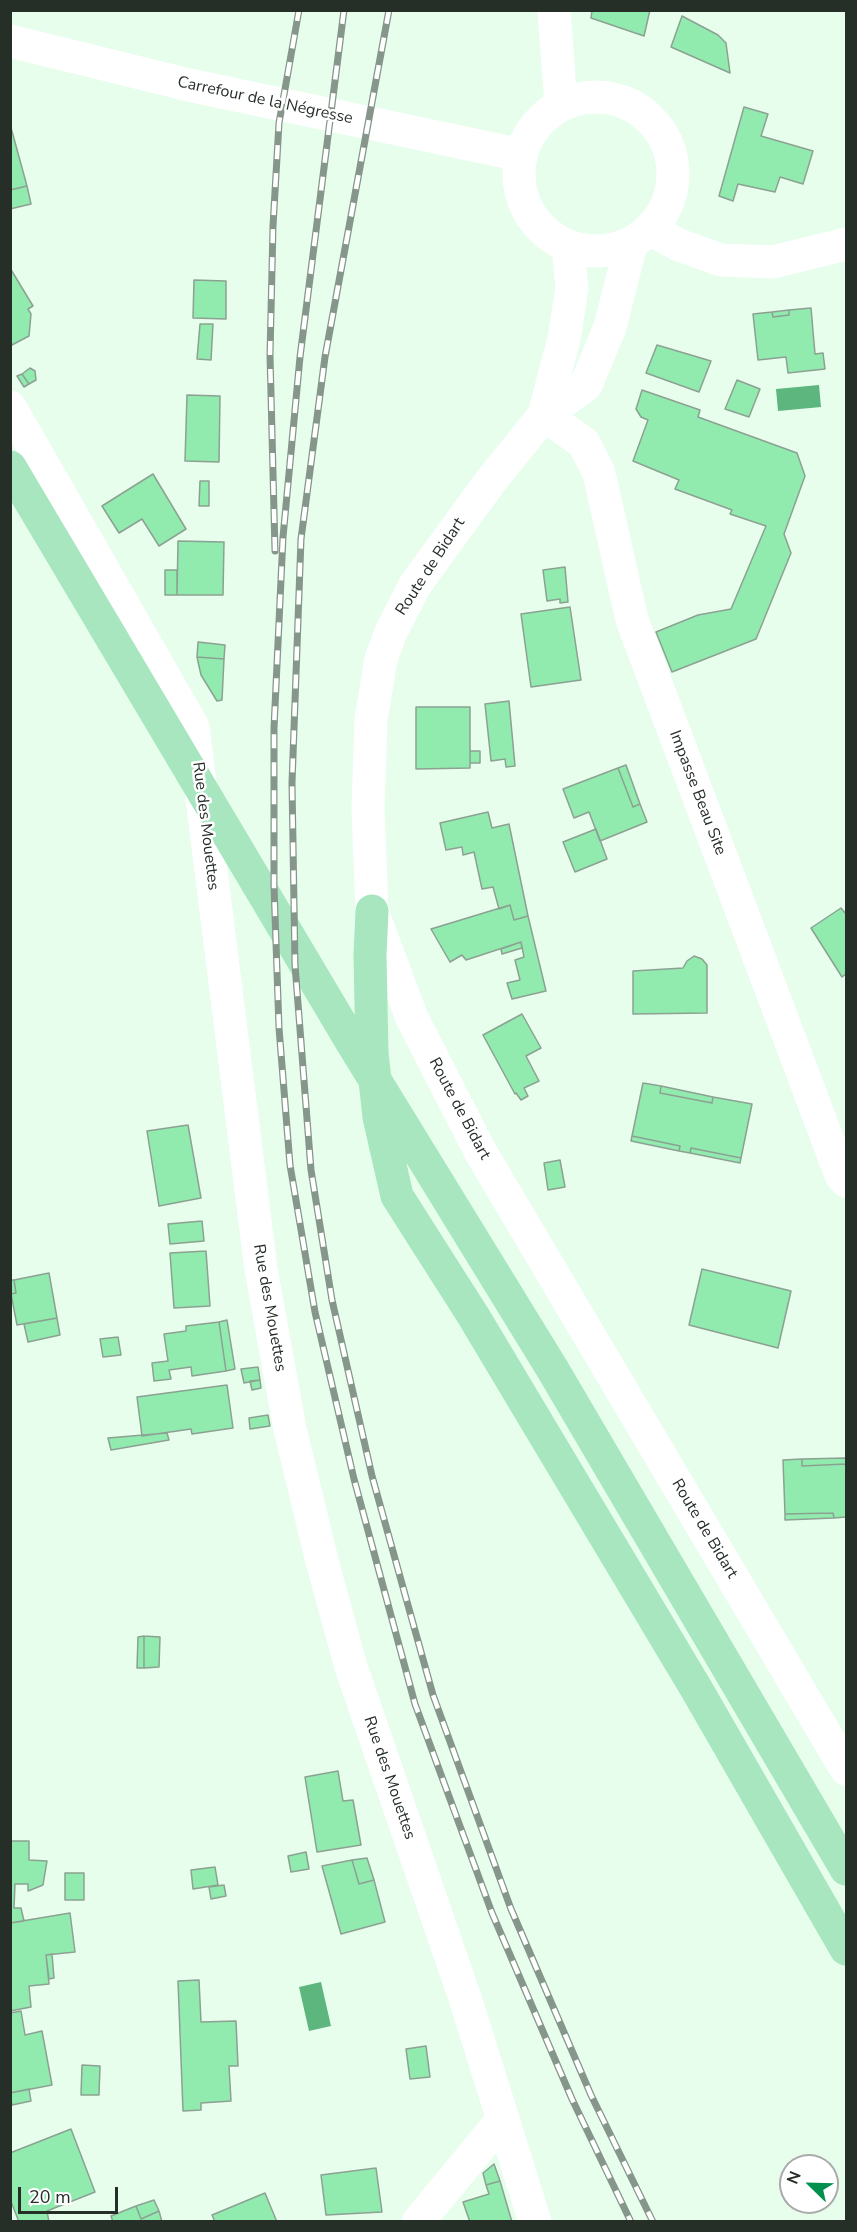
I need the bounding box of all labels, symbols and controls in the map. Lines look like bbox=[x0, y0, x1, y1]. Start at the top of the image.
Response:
street label: Carrefour de la Négresse bbox=[176, 73, 354, 129]
street label: Route de Bidart bbox=[392, 515, 470, 619]
street label: Impasse Beau Site bbox=[664, 728, 730, 858]
street label: Rue des Mouettes bbox=[188, 761, 222, 891]
street label: Route de Bidart bbox=[424, 1055, 494, 1163]
street label: Rue des Mouettes bbox=[248, 1243, 290, 1373]
street label: Route de Bidart bbox=[667, 1476, 741, 1582]
street label: Rue des Mouettes bbox=[359, 1714, 419, 1842]
north arrow bbox=[779, 2154, 839, 2214]
text: N bbox=[782, 2168, 807, 2188]
scale bar bbox=[21, 2175, 122, 2213]
text: 20 m bbox=[29, 2185, 71, 2209]

